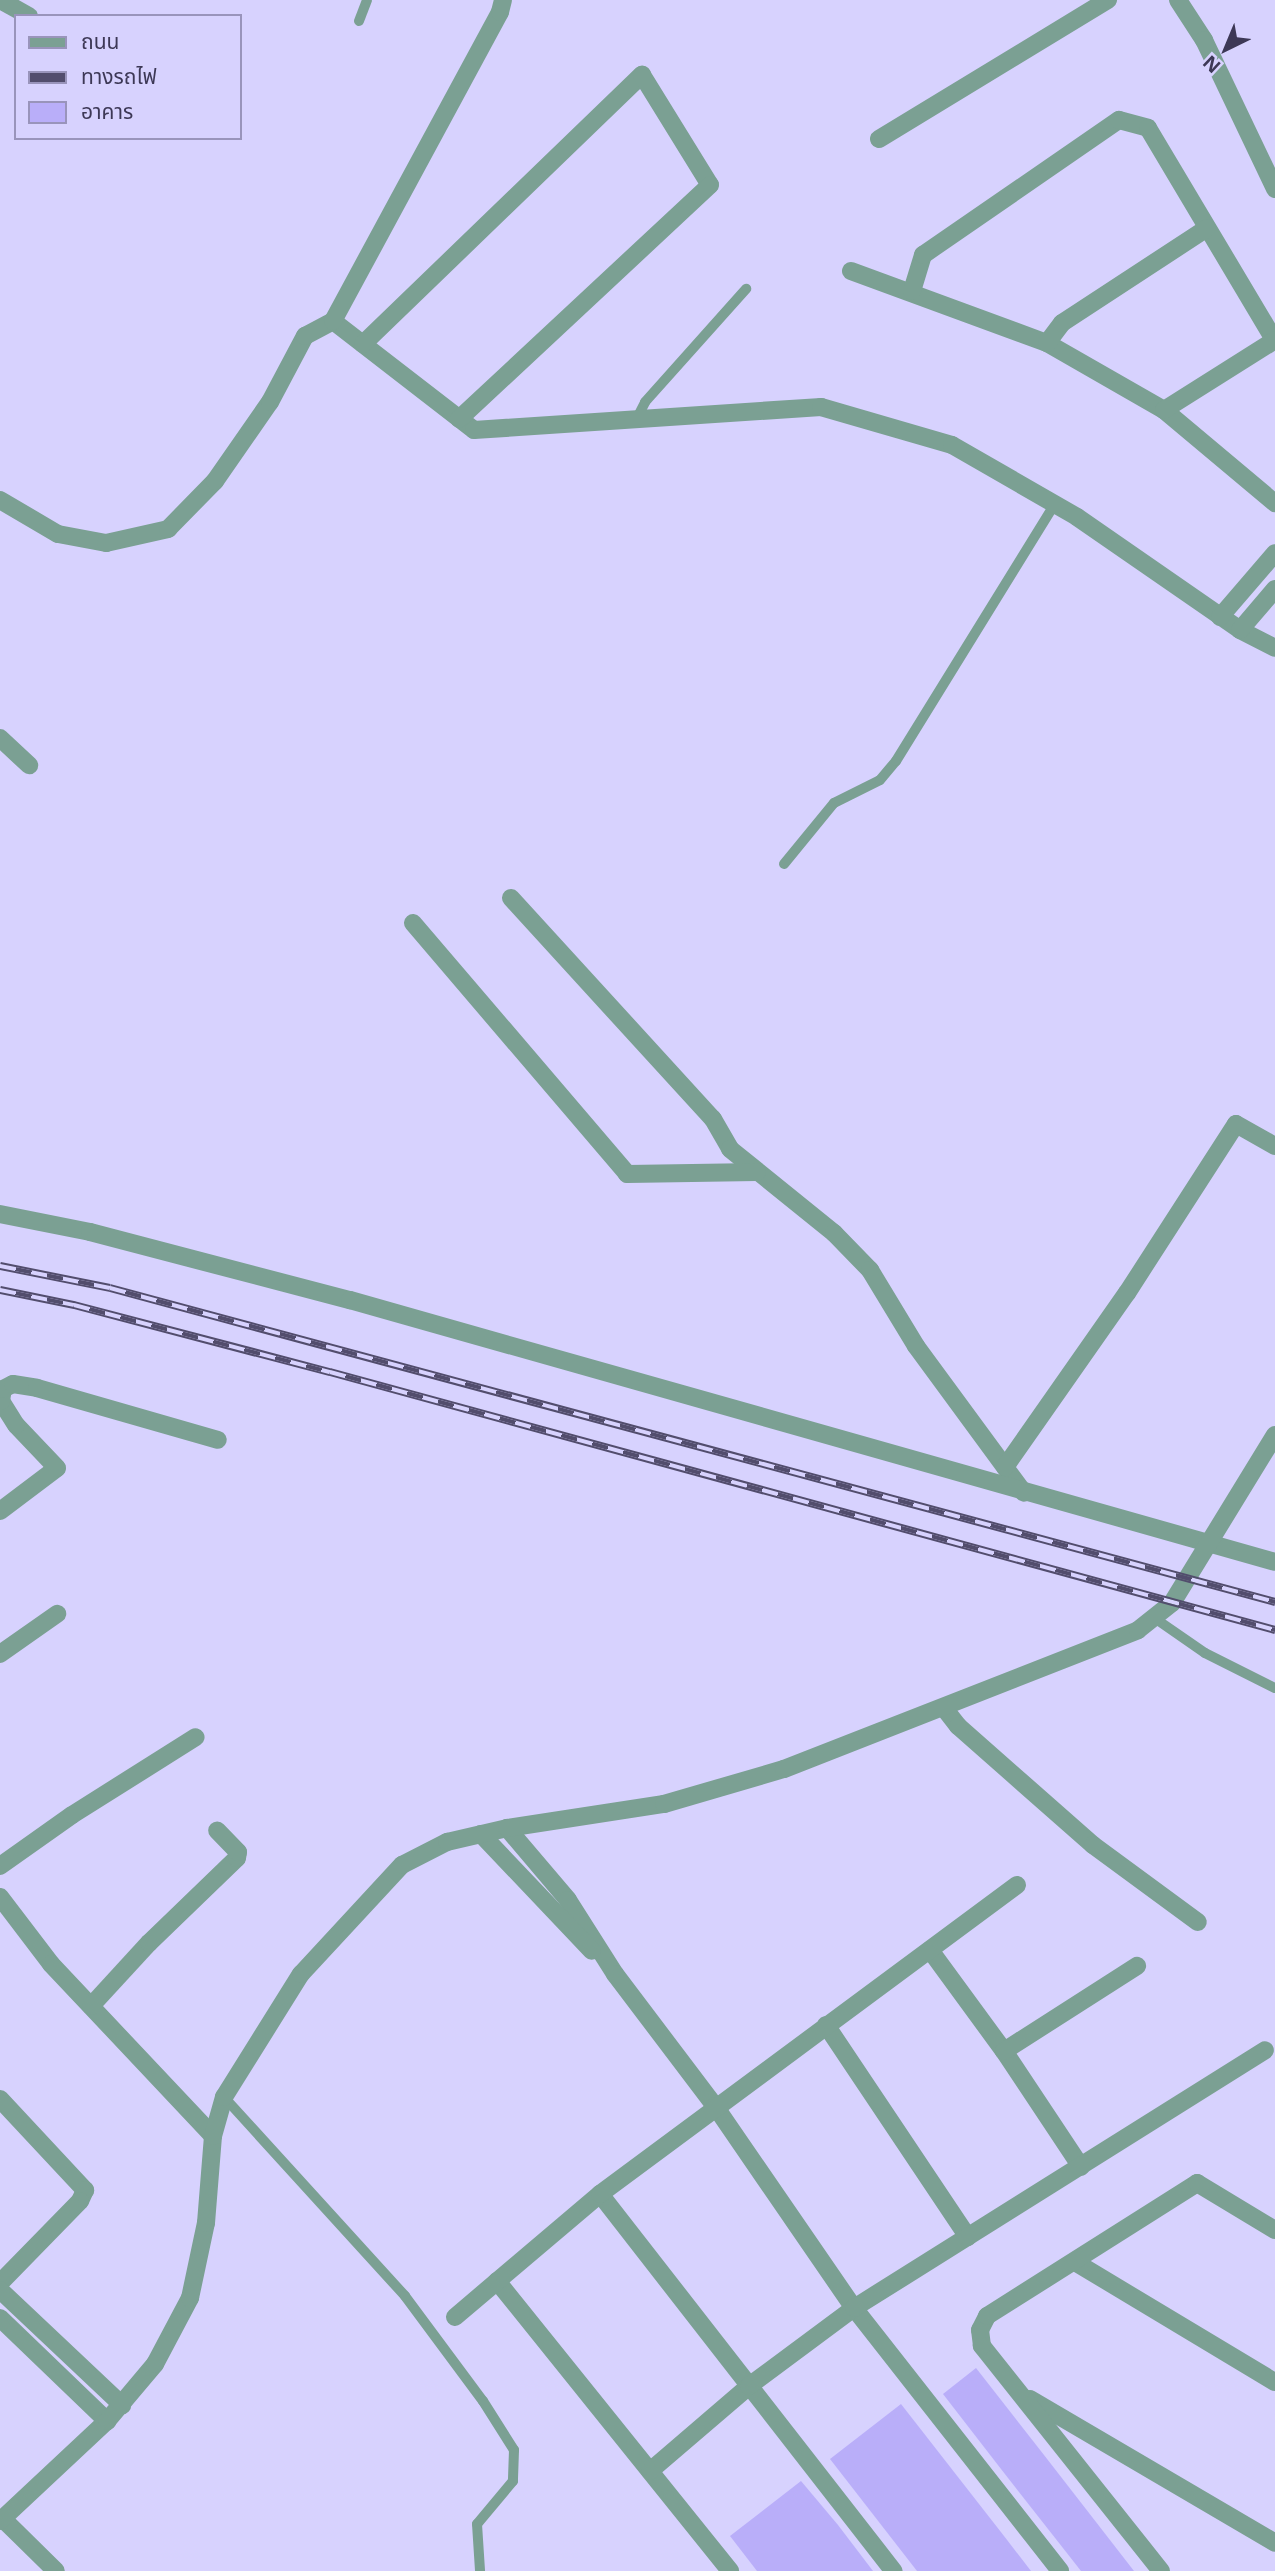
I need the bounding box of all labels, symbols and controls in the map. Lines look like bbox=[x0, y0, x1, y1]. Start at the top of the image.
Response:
legend bbox=[14, 14, 242, 140]
north arrow bbox=[1191, 14, 1261, 84]
text: ถนน bbox=[81, 27, 119, 55]
text: N bbox=[1197, 50, 1226, 79]
text: ทางรถไฟ bbox=[81, 62, 157, 90]
text: อาคาร bbox=[81, 97, 133, 125]

